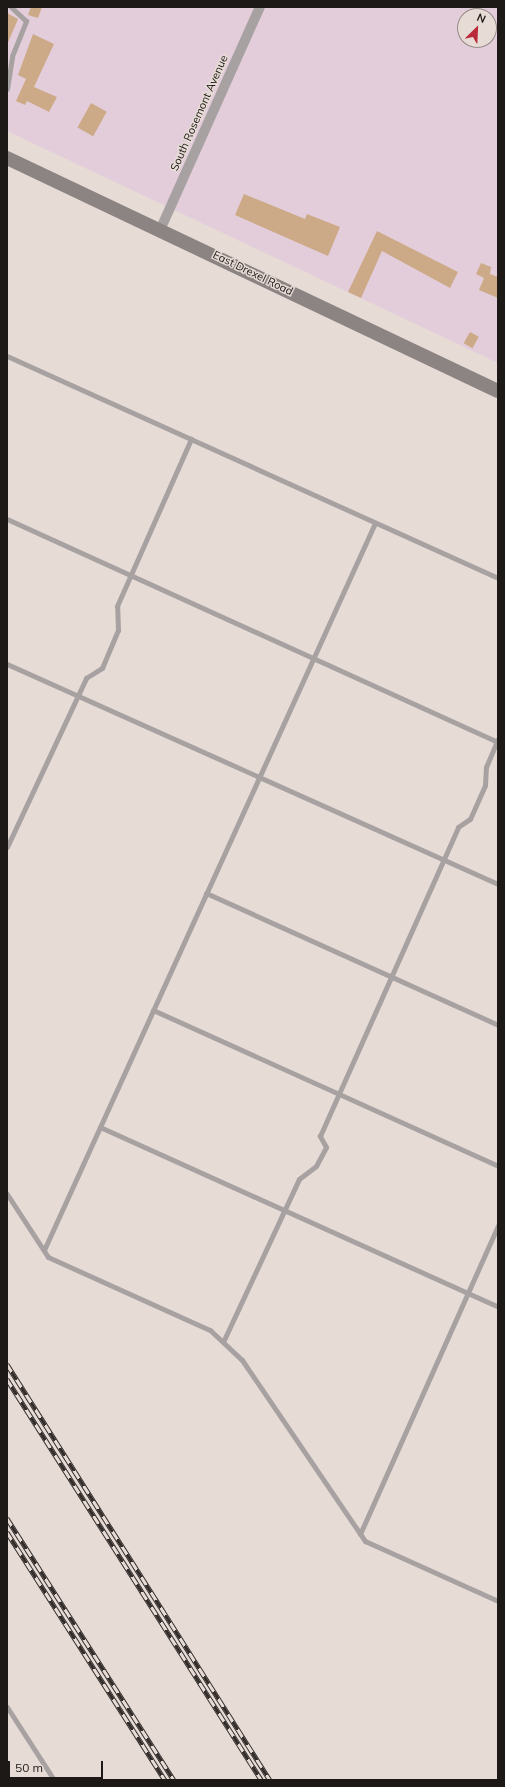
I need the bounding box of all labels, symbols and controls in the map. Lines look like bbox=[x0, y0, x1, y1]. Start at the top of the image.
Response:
north arrow bbox=[457, 8, 497, 48]
text: N bbox=[475, 10, 488, 26]
street label: South Rosemont Avenue bbox=[167, 53, 231, 173]
street label: East Drexel Road bbox=[211, 248, 295, 298]
scale bar bbox=[10, 1753, 105, 1779]
text: 50 m bbox=[15, 1760, 43, 1775]

